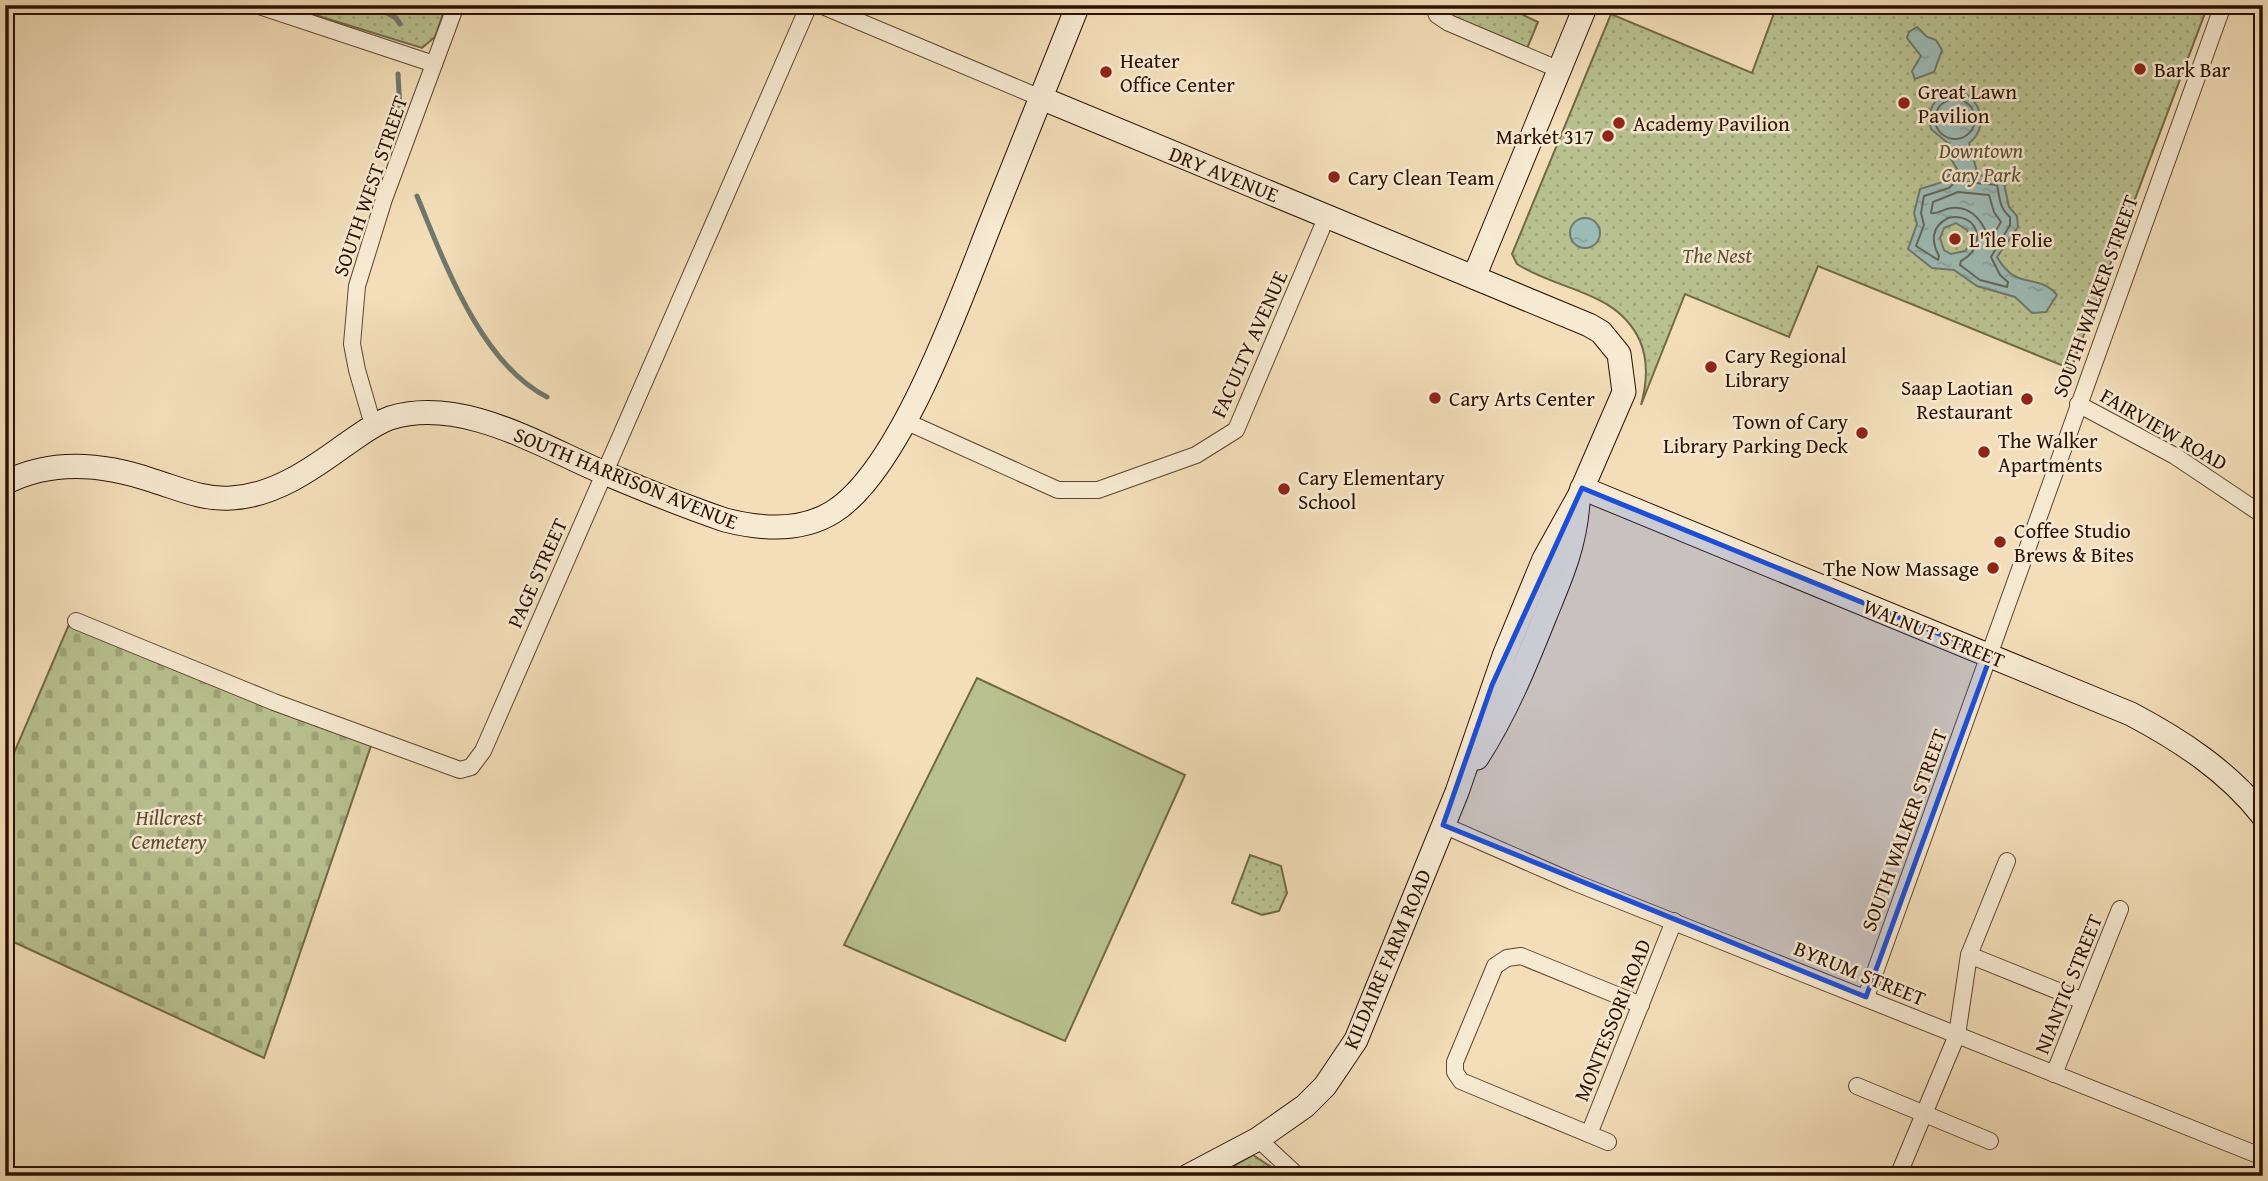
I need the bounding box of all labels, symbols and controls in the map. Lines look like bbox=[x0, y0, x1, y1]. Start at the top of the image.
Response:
place label: Heater Office Center bbox=[1120, 45, 1235, 100]
place label: Bark Bar bbox=[2154, 54, 2231, 85]
marker: Bark Bar bbox=[2132, 61, 2148, 77]
marker: Heater Office Center bbox=[1098, 64, 1114, 80]
place label: Great Lawn Pavilion bbox=[1918, 76, 2017, 131]
street label: SOUTH WEST STREET bbox=[325, 91, 416, 281]
marker: Great Lawn Pavilion bbox=[1896, 95, 1912, 111]
place label: Academy Pavilion bbox=[1633, 108, 1790, 139]
marker: Academy Pavilion bbox=[1611, 115, 1627, 131]
place label: Market 317 bbox=[1496, 121, 1594, 152]
marker: Market 317 bbox=[1600, 128, 1616, 144]
park label: Downtown Cary Park bbox=[1938, 135, 2024, 190]
street label: DRY AVENUE bbox=[1165, 138, 1284, 210]
place label: Cary Clean Team bbox=[1348, 162, 1494, 193]
marker: Cary Clean Team bbox=[1326, 169, 1342, 185]
street label: SOUTH WALKER STREET bbox=[2044, 190, 2146, 402]
place label: L'île Folie bbox=[1969, 224, 2053, 255]
marker: L'île Folie bbox=[1947, 231, 1963, 247]
park label: The Nest bbox=[1682, 240, 1752, 271]
street label: FACULTY AVENUE bbox=[1203, 265, 1295, 422]
place label: Cary Regional Library bbox=[1725, 340, 1847, 395]
marker: Cary Regional Library bbox=[1703, 359, 1719, 375]
place label: Saap Laotian Restaurant bbox=[1901, 372, 2014, 427]
street label: FAIRVIEW ROAD bbox=[2095, 380, 2233, 478]
place label: Cary Arts Center bbox=[1449, 383, 1595, 414]
marker: Cary Arts Center bbox=[1427, 390, 1443, 406]
marker: Saap Laotian Restaurant bbox=[2019, 391, 2035, 407]
place label: Town of Cary Library Parking Deck bbox=[1663, 406, 1849, 461]
street label: SOUTH HARRISON AVENUE bbox=[509, 419, 743, 537]
marker: Town of Cary Library Parking Deck bbox=[1854, 425, 1870, 441]
place label: The Walker Apartments bbox=[1998, 425, 2103, 480]
marker: The Walker Apartments bbox=[1976, 444, 1992, 460]
place label: Cary Elementary School bbox=[1298, 462, 1445, 517]
marker: Cary Elementary School bbox=[1276, 481, 1292, 497]
street label: PAGE STREET bbox=[499, 513, 575, 633]
place label: Coffee Studio Brews & Bites bbox=[2014, 515, 2134, 570]
marker: Coffee Studio Brews & Bites bbox=[1992, 534, 2008, 550]
place label: The Now Massage bbox=[1823, 553, 1979, 584]
marker: The Now Massage bbox=[1985, 560, 2001, 576]
street label: WALNUT STREET bbox=[1859, 590, 2010, 676]
street label: SOUTH WALKER STREET bbox=[1853, 724, 1955, 936]
park label: Hillcrest Cemetery bbox=[131, 802, 207, 857]
street label: KILDAIRE FARM ROAD bbox=[1335, 864, 1439, 1054]
street label: NIANTIC STREET bbox=[2026, 909, 2110, 1058]
street label: BYRUM STREET bbox=[1790, 933, 1931, 1014]
street label: MONTESSORI ROAD bbox=[1565, 934, 1659, 1106]

